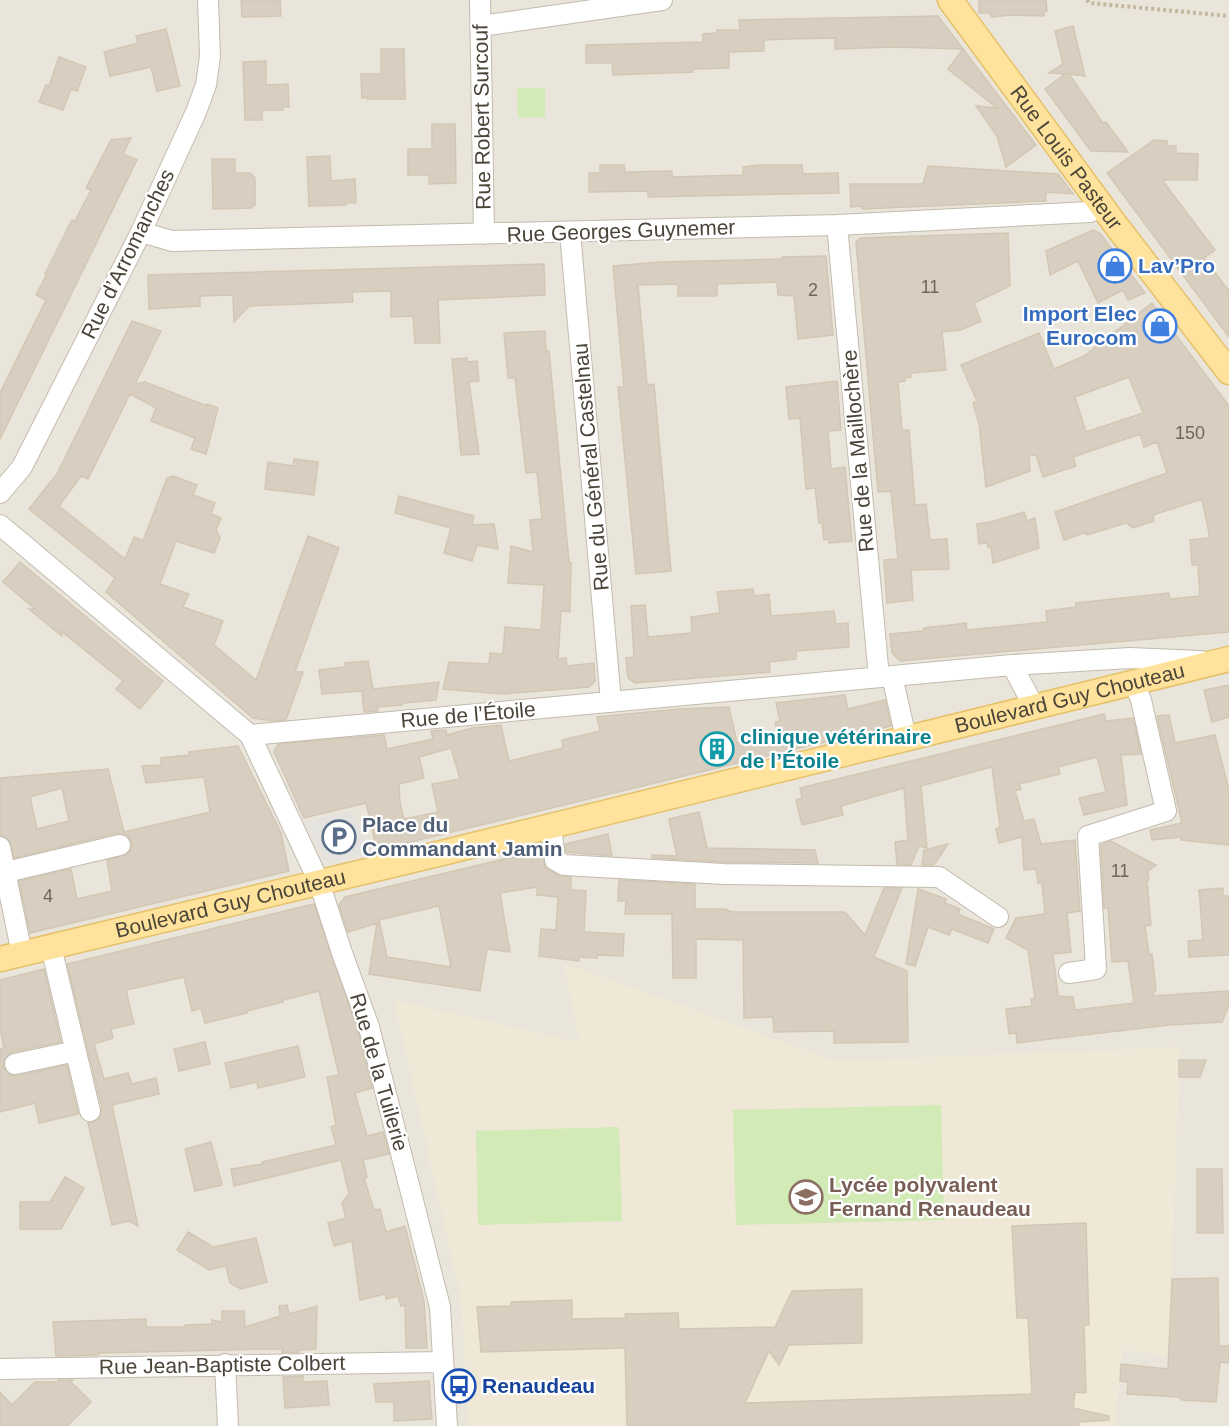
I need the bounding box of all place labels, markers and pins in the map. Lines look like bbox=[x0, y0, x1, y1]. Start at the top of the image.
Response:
shop icon: Lav’Pro bbox=[1097, 248, 1133, 284]
place label: Lav’Pro bbox=[1138, 254, 1215, 277]
place label: Import Elec Eurocom bbox=[1023, 302, 1137, 349]
shop icon: Import Elec Eurocom bbox=[1142, 308, 1178, 344]
place label: clinique vétérinaire de l’Étoile bbox=[740, 725, 931, 772]
building icon: clinique vétérinaire de l’Étoile bbox=[699, 731, 735, 767]
place label: Place du Commandant Jamin bbox=[362, 813, 563, 860]
parking icon: Place du Commandant Jamin bbox=[321, 819, 357, 855]
place label: Lycée polyvalent Fernand Renaudeau bbox=[829, 1173, 1031, 1220]
school or university icon: Lycée polyvalent Fernand Renaudeau bbox=[788, 1179, 824, 1215]
bus stop icon: Renaudeau bbox=[441, 1368, 477, 1404]
place label: Renaudeau bbox=[482, 1374, 595, 1397]

